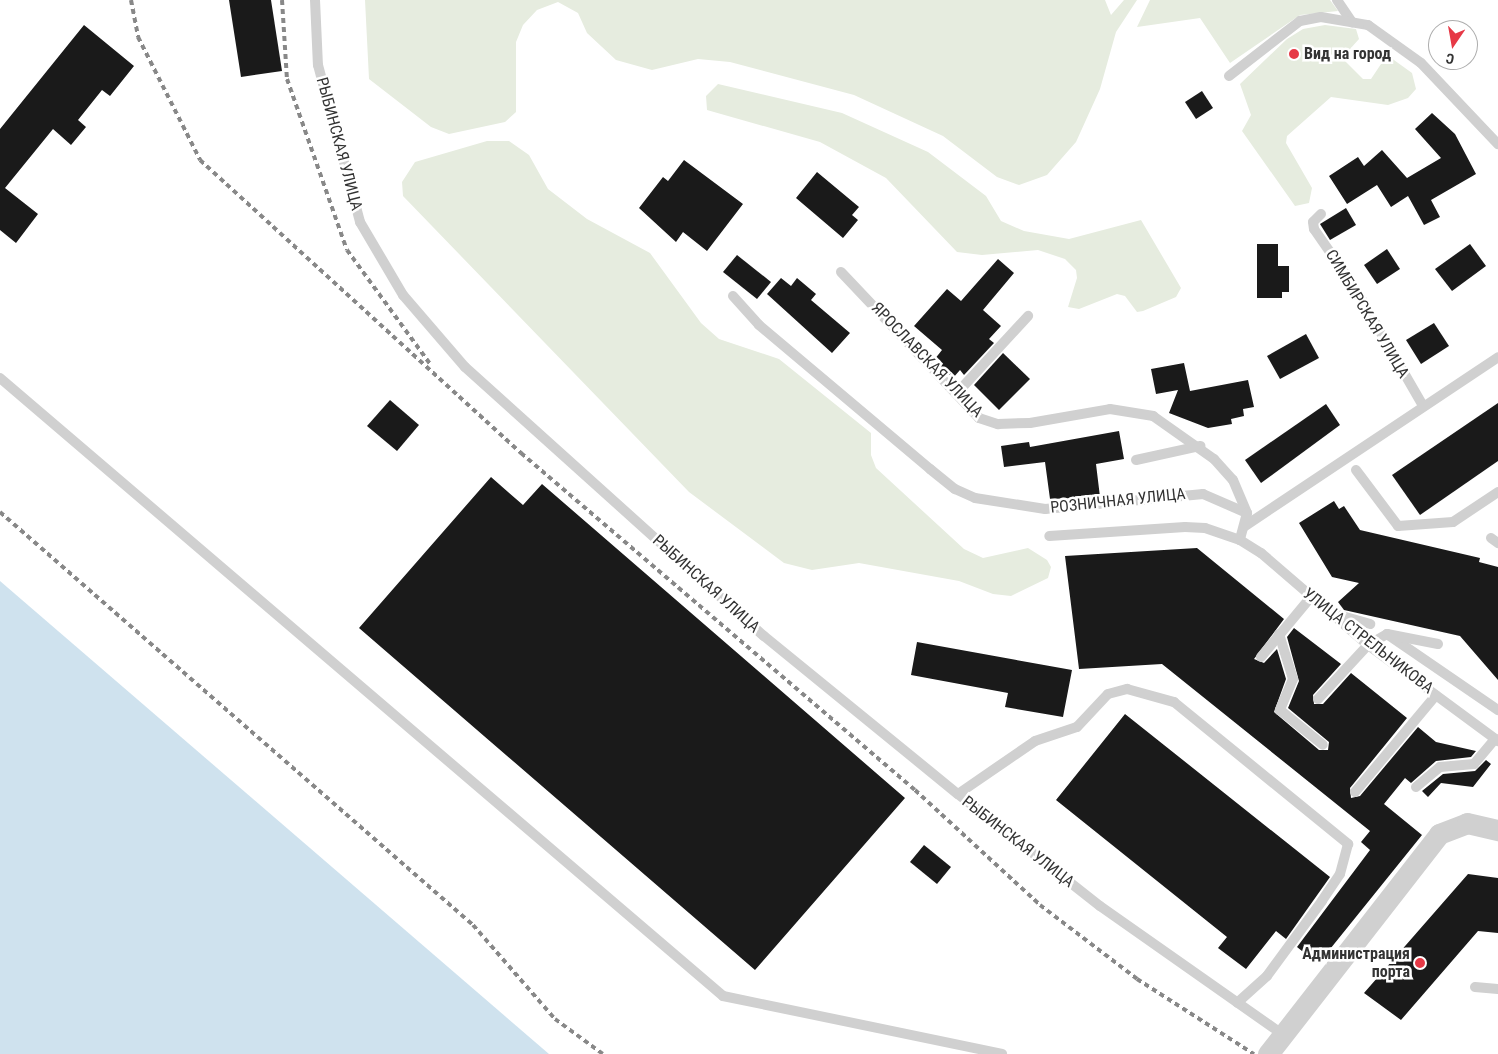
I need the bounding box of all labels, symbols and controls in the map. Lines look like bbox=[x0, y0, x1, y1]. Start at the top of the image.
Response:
north arrow bbox=[1428, 20, 1478, 70]
place label: Вид на город bbox=[1304, 44, 1391, 64]
marker: Вид на город bbox=[1288, 48, 1300, 60]
text: С bbox=[1445, 50, 1456, 67]
street label: РЫБИНСКАЯ УЛИЦА bbox=[312, 75, 366, 213]
street label: СИМБИРСКАЯ УЛИЦА bbox=[1321, 246, 1413, 382]
street label: ЯРОСЛАВСКАЯ УЛИЦА bbox=[867, 299, 987, 421]
street label: РОЗНИЧНАЯ УЛИЦА bbox=[1050, 484, 1186, 518]
street label: РЫБИНСКАЯ УЛИЦА bbox=[649, 531, 763, 637]
street label: УЛИЦА СТРЕЛЬНИКОВА bbox=[1299, 584, 1437, 698]
street label: РЫБИНСКАЯ УЛИЦА bbox=[958, 792, 1078, 892]
place label: Администрация порта bbox=[1302, 944, 1410, 982]
marker: Администрация порта bbox=[1414, 957, 1426, 969]

